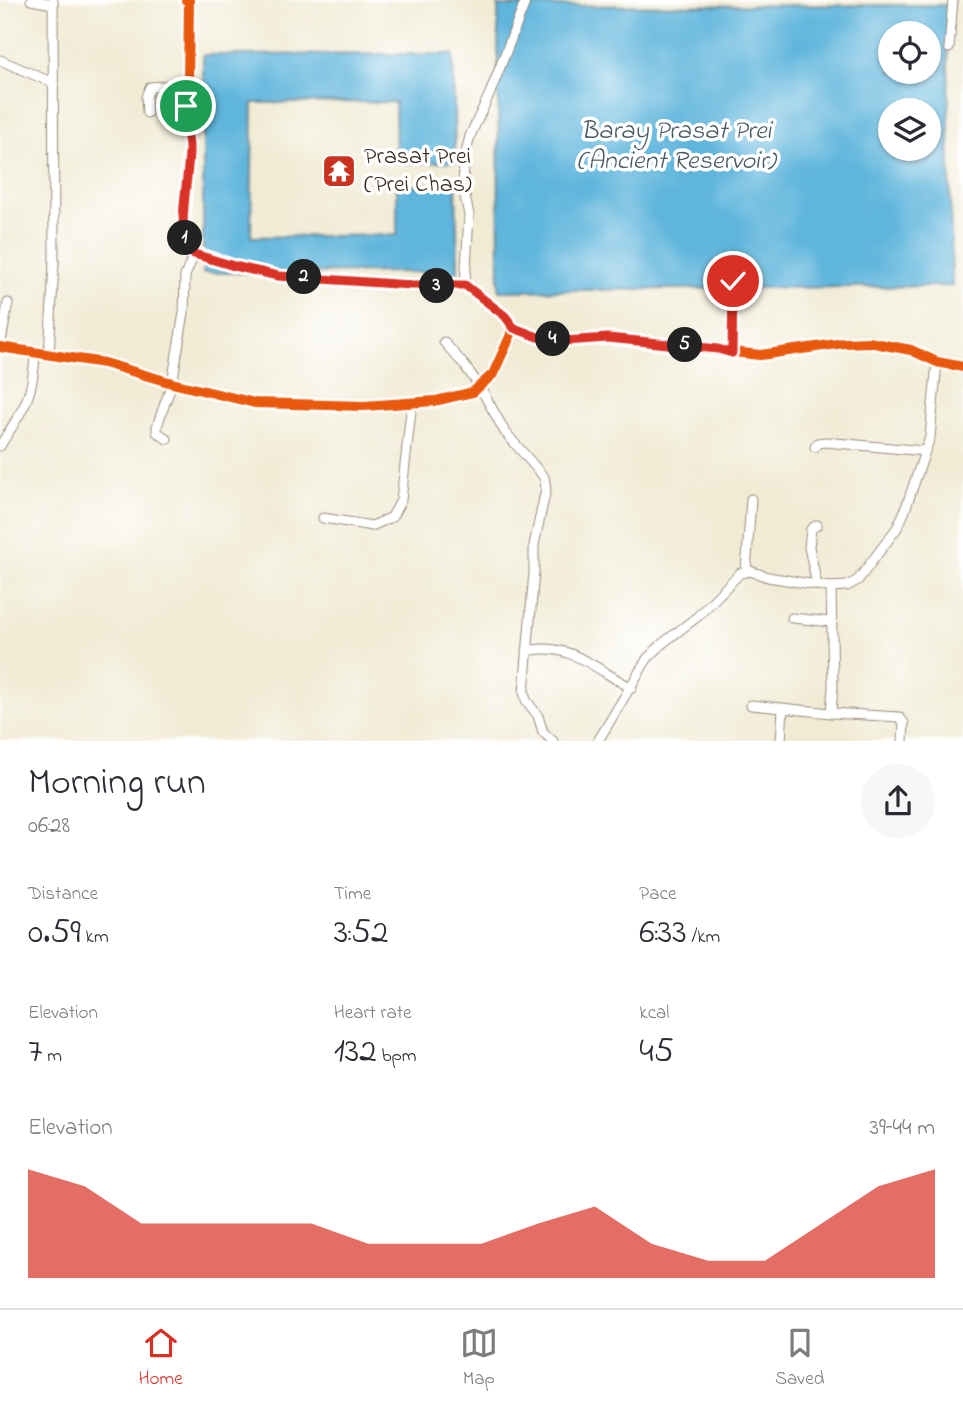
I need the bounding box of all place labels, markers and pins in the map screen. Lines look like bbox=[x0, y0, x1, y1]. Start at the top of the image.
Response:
pin bbox=[156, 76, 216, 136]
place label: Prasat Prei (Prei Chas) bbox=[364, 140, 472, 203]
temple icon: Prasat Prei (Prei Chas) bbox=[320, 152, 358, 190]
pin: 1 bbox=[168, 220, 202, 256]
pin bbox=[703, 251, 763, 311]
pin: 2 bbox=[286, 260, 322, 294]
pin: 3 bbox=[420, 268, 454, 304]
pin: 4 bbox=[536, 322, 570, 356]
pin: 5 bbox=[668, 328, 702, 362]

